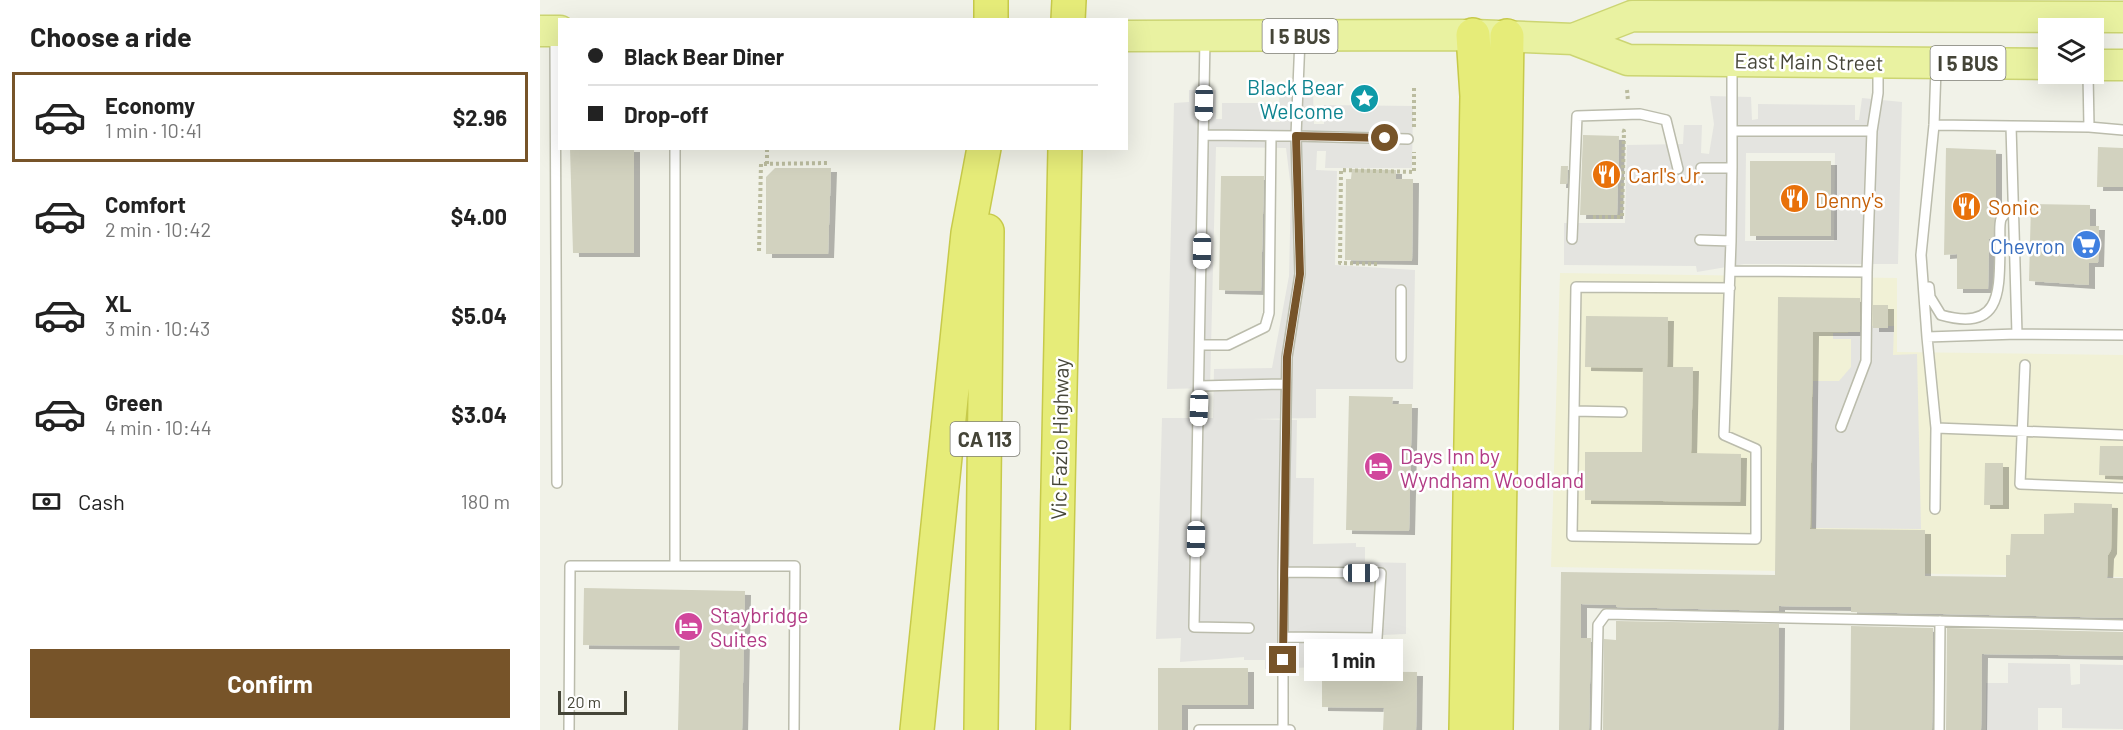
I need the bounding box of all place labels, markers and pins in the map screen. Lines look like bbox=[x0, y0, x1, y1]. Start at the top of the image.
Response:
place label: Black Bear Welcome bbox=[1247, 74, 1344, 123]
place icon: Black Bear Welcome bbox=[1349, 82, 1381, 114]
restaurant icon: Carl's Jr. bbox=[1591, 158, 1623, 190]
place label: Carl's Jr. bbox=[1628, 162, 1705, 187]
restaurant icon: Denny's bbox=[1778, 183, 1810, 215]
place label: Denny's bbox=[1815, 187, 1884, 212]
restaurant icon: Sonic bbox=[1951, 190, 1983, 222]
place label: Sonic bbox=[1988, 194, 2039, 219]
supermarket icon: Chevron bbox=[2070, 229, 2102, 261]
place label: Chevron bbox=[1990, 233, 2065, 258]
place label: Days Inn by Wyndham Woodland bbox=[1400, 443, 1584, 492]
hotel icon: Days Inn by Wyndham Woodland bbox=[1363, 451, 1395, 483]
place label: Staybridge Suites bbox=[710, 602, 809, 651]
hotel icon: Staybridge Suites bbox=[673, 610, 705, 642]

